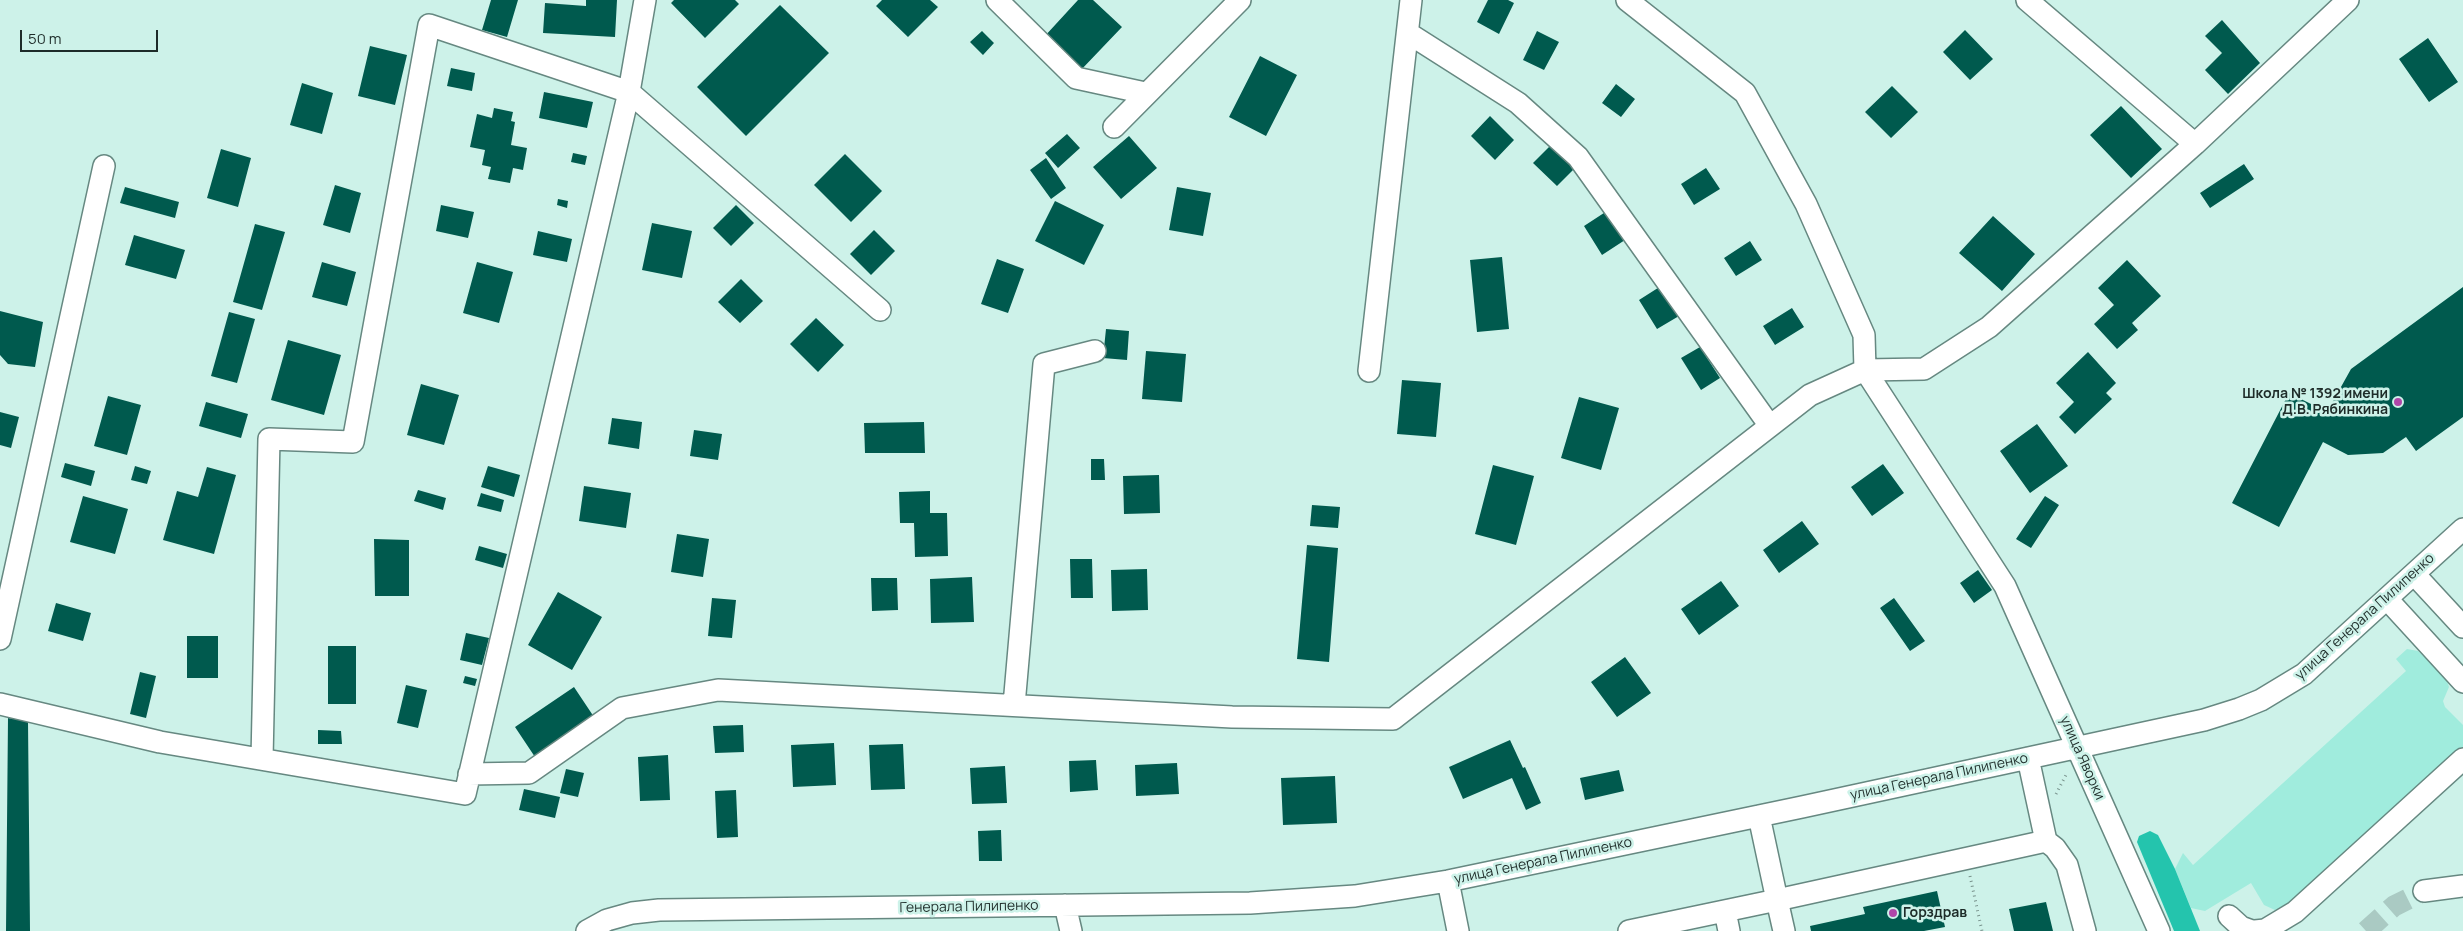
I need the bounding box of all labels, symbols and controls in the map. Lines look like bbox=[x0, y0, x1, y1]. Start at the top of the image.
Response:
scale bar bbox=[22, 20, 160, 52]
text: 50 m bbox=[28, 28, 62, 49]
place label: Школа № 1392 имени Д.В. Рябинкина bbox=[2242, 386, 2388, 418]
marker: Школа № 1392 имени Д.В. Рябинкина bbox=[2392, 396, 2404, 408]
street label: улица Генерала Пилипенко bbox=[2292, 550, 2438, 684]
street label: улица Яворки bbox=[2056, 713, 2108, 803]
street label: улица Генерала Пилипенко bbox=[1849, 750, 2029, 804]
street label: улица Генерала Пилипенко bbox=[1453, 834, 1633, 888]
street label: Генерала Пилипенко bbox=[899, 897, 1039, 917]
place label: Горздрав bbox=[1903, 905, 1967, 921]
marker: Горздрав bbox=[1887, 907, 1899, 919]

